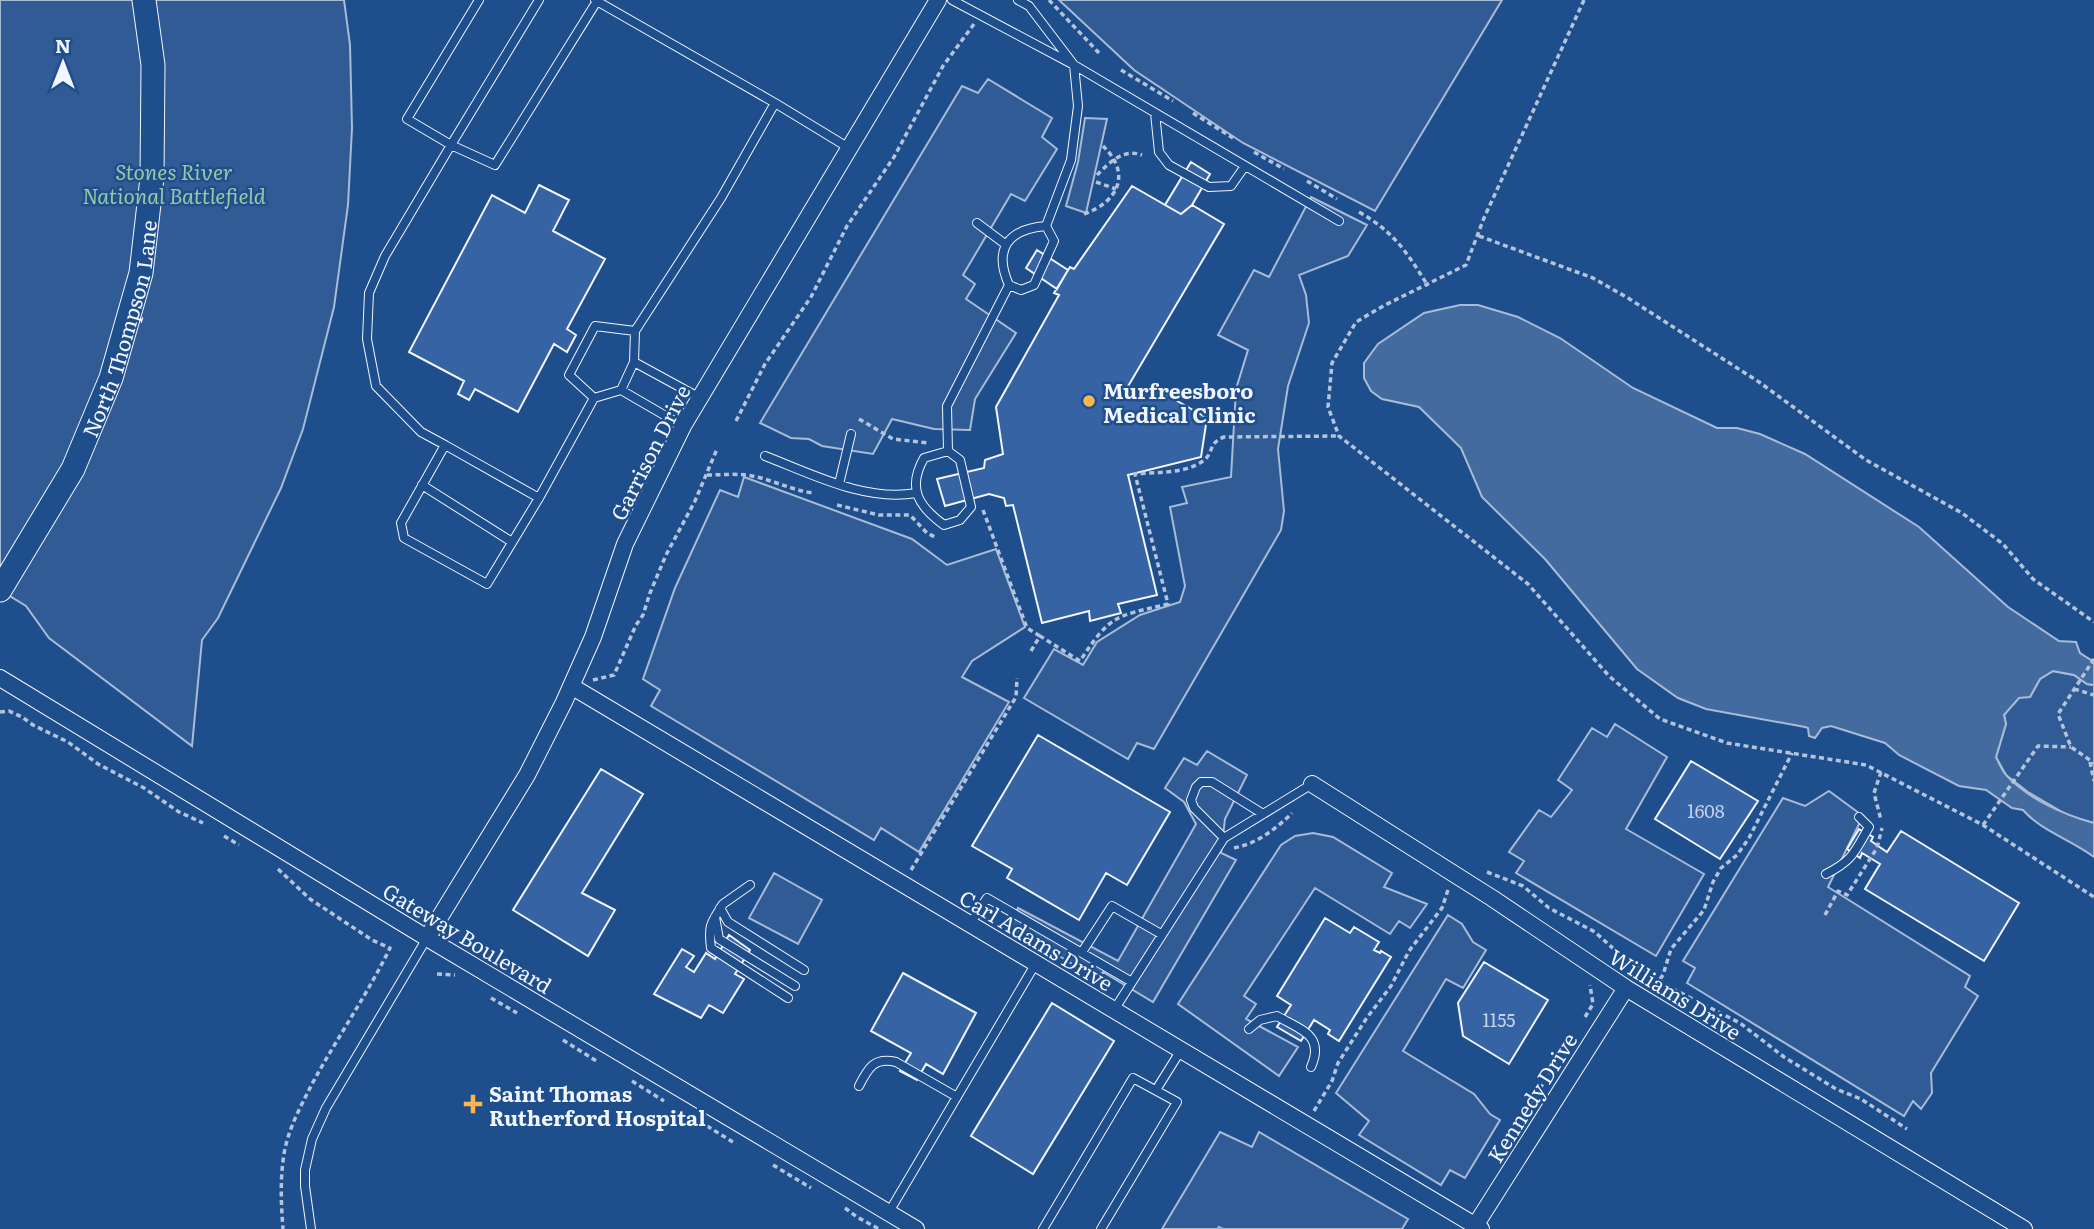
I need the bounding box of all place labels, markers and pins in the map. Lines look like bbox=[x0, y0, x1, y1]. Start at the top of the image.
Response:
place label: Murfreesboro Medical Clinic bbox=[1103, 374, 1256, 429]
marker: Murfreesboro Medical Clinic bbox=[1081, 393, 1097, 409]
place label: Saint Thomas Rutherford Hospital bbox=[489, 1077, 706, 1132]
marker: Saint Thomas Rutherford Hospital bbox=[463, 1094, 483, 1114]

